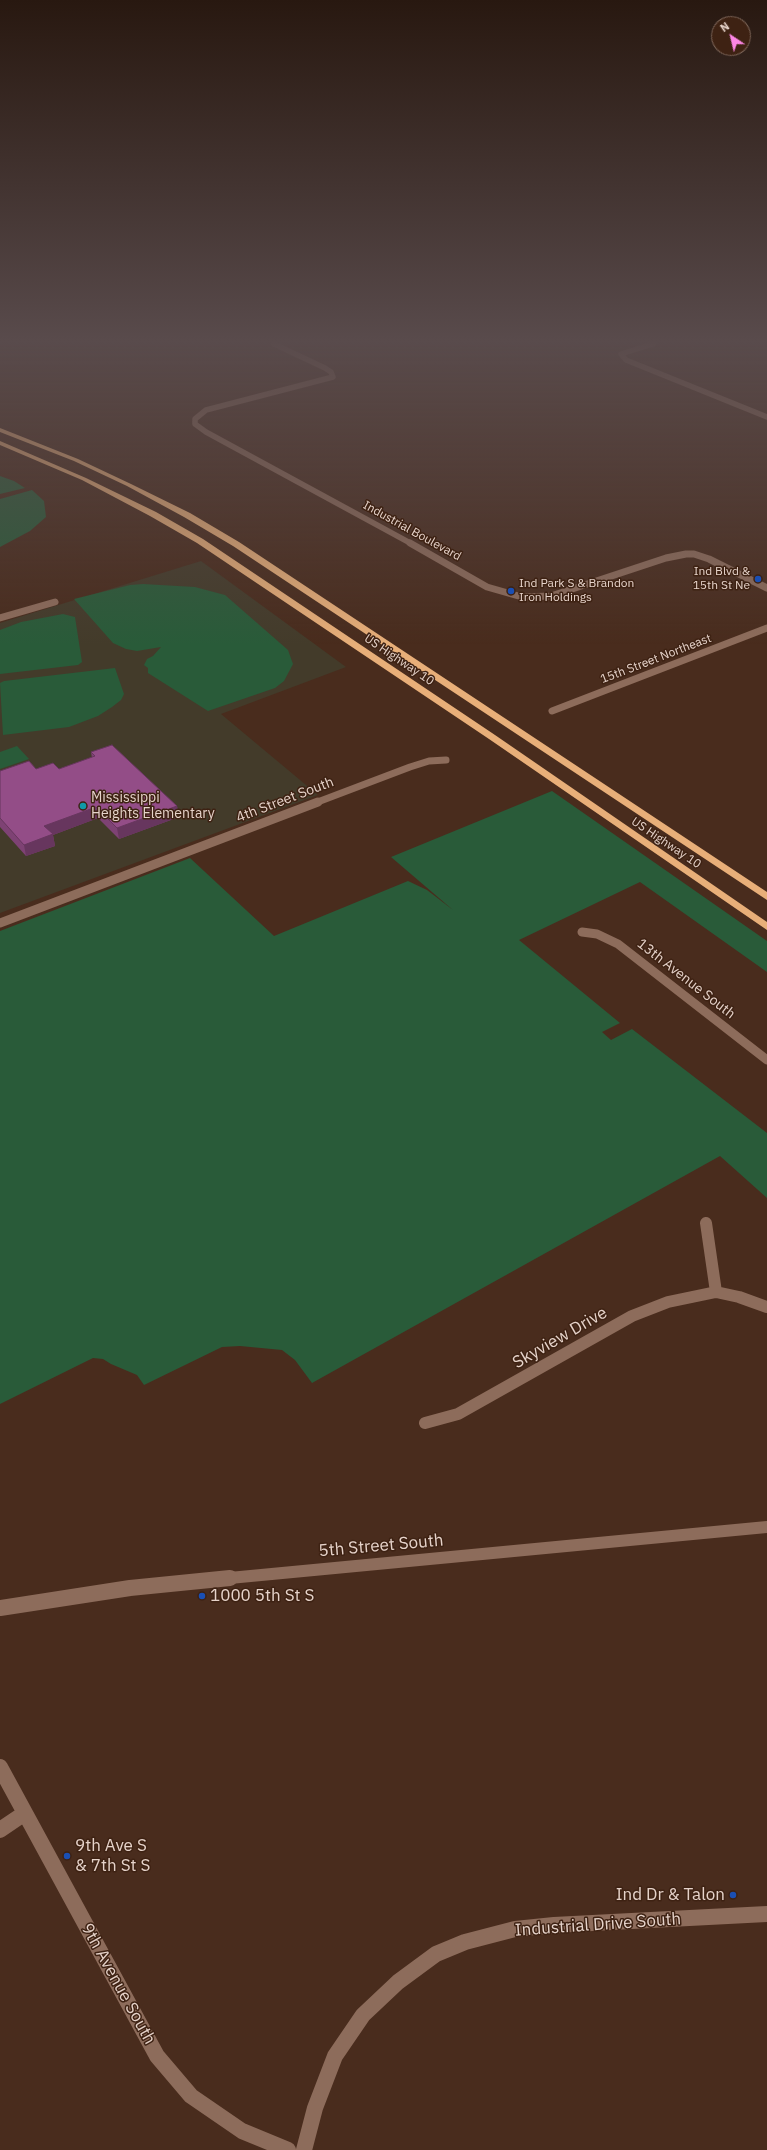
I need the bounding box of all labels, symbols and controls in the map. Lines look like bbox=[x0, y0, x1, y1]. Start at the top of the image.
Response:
north arrow bbox=[711, 16, 751, 56]
text: N bbox=[717, 19, 732, 35]
street label: Industrial Boulevard bbox=[360, 498, 464, 564]
place label: Ind Blvd & 15th St Ne bbox=[693, 565, 750, 593]
marker: Ind Blvd & 15th St Ne bbox=[753, 574, 763, 584]
place label: Ind Park S & Brandon Iron Holdings bbox=[519, 577, 634, 605]
marker: Ind Park S & Brandon Iron Holdings bbox=[506, 586, 516, 596]
street label: US Highway 10 bbox=[361, 631, 437, 689]
street label: 15th Street Northeast bbox=[598, 631, 714, 687]
street label: 4th Street South bbox=[234, 774, 336, 826]
place label: Mississippi Heights Elementary bbox=[91, 790, 215, 822]
marker: Mississippi Heights Elementary bbox=[78, 801, 88, 811]
street label: US Highway 10 bbox=[628, 814, 704, 872]
street label: 13th Avenue South bbox=[634, 935, 738, 1023]
street label: Skyview Drive bbox=[509, 1303, 611, 1373]
street label: 5th Street South bbox=[318, 1530, 444, 1562]
place label: 1000 5th St S bbox=[210, 1586, 314, 1606]
marker: 1000 5th St S bbox=[197, 1591, 207, 1601]
place label: 9th Ave S & 7th St S bbox=[75, 1836, 150, 1876]
marker: 9th Ave S & 7th St S bbox=[62, 1851, 72, 1861]
place label: Ind Dr & Talon bbox=[616, 1885, 725, 1905]
marker: Ind Dr & Talon bbox=[728, 1890, 738, 1900]
street label: Industrial Drive South bbox=[514, 1909, 682, 1941]
street label: 9th Avenue South bbox=[76, 1920, 160, 2048]

